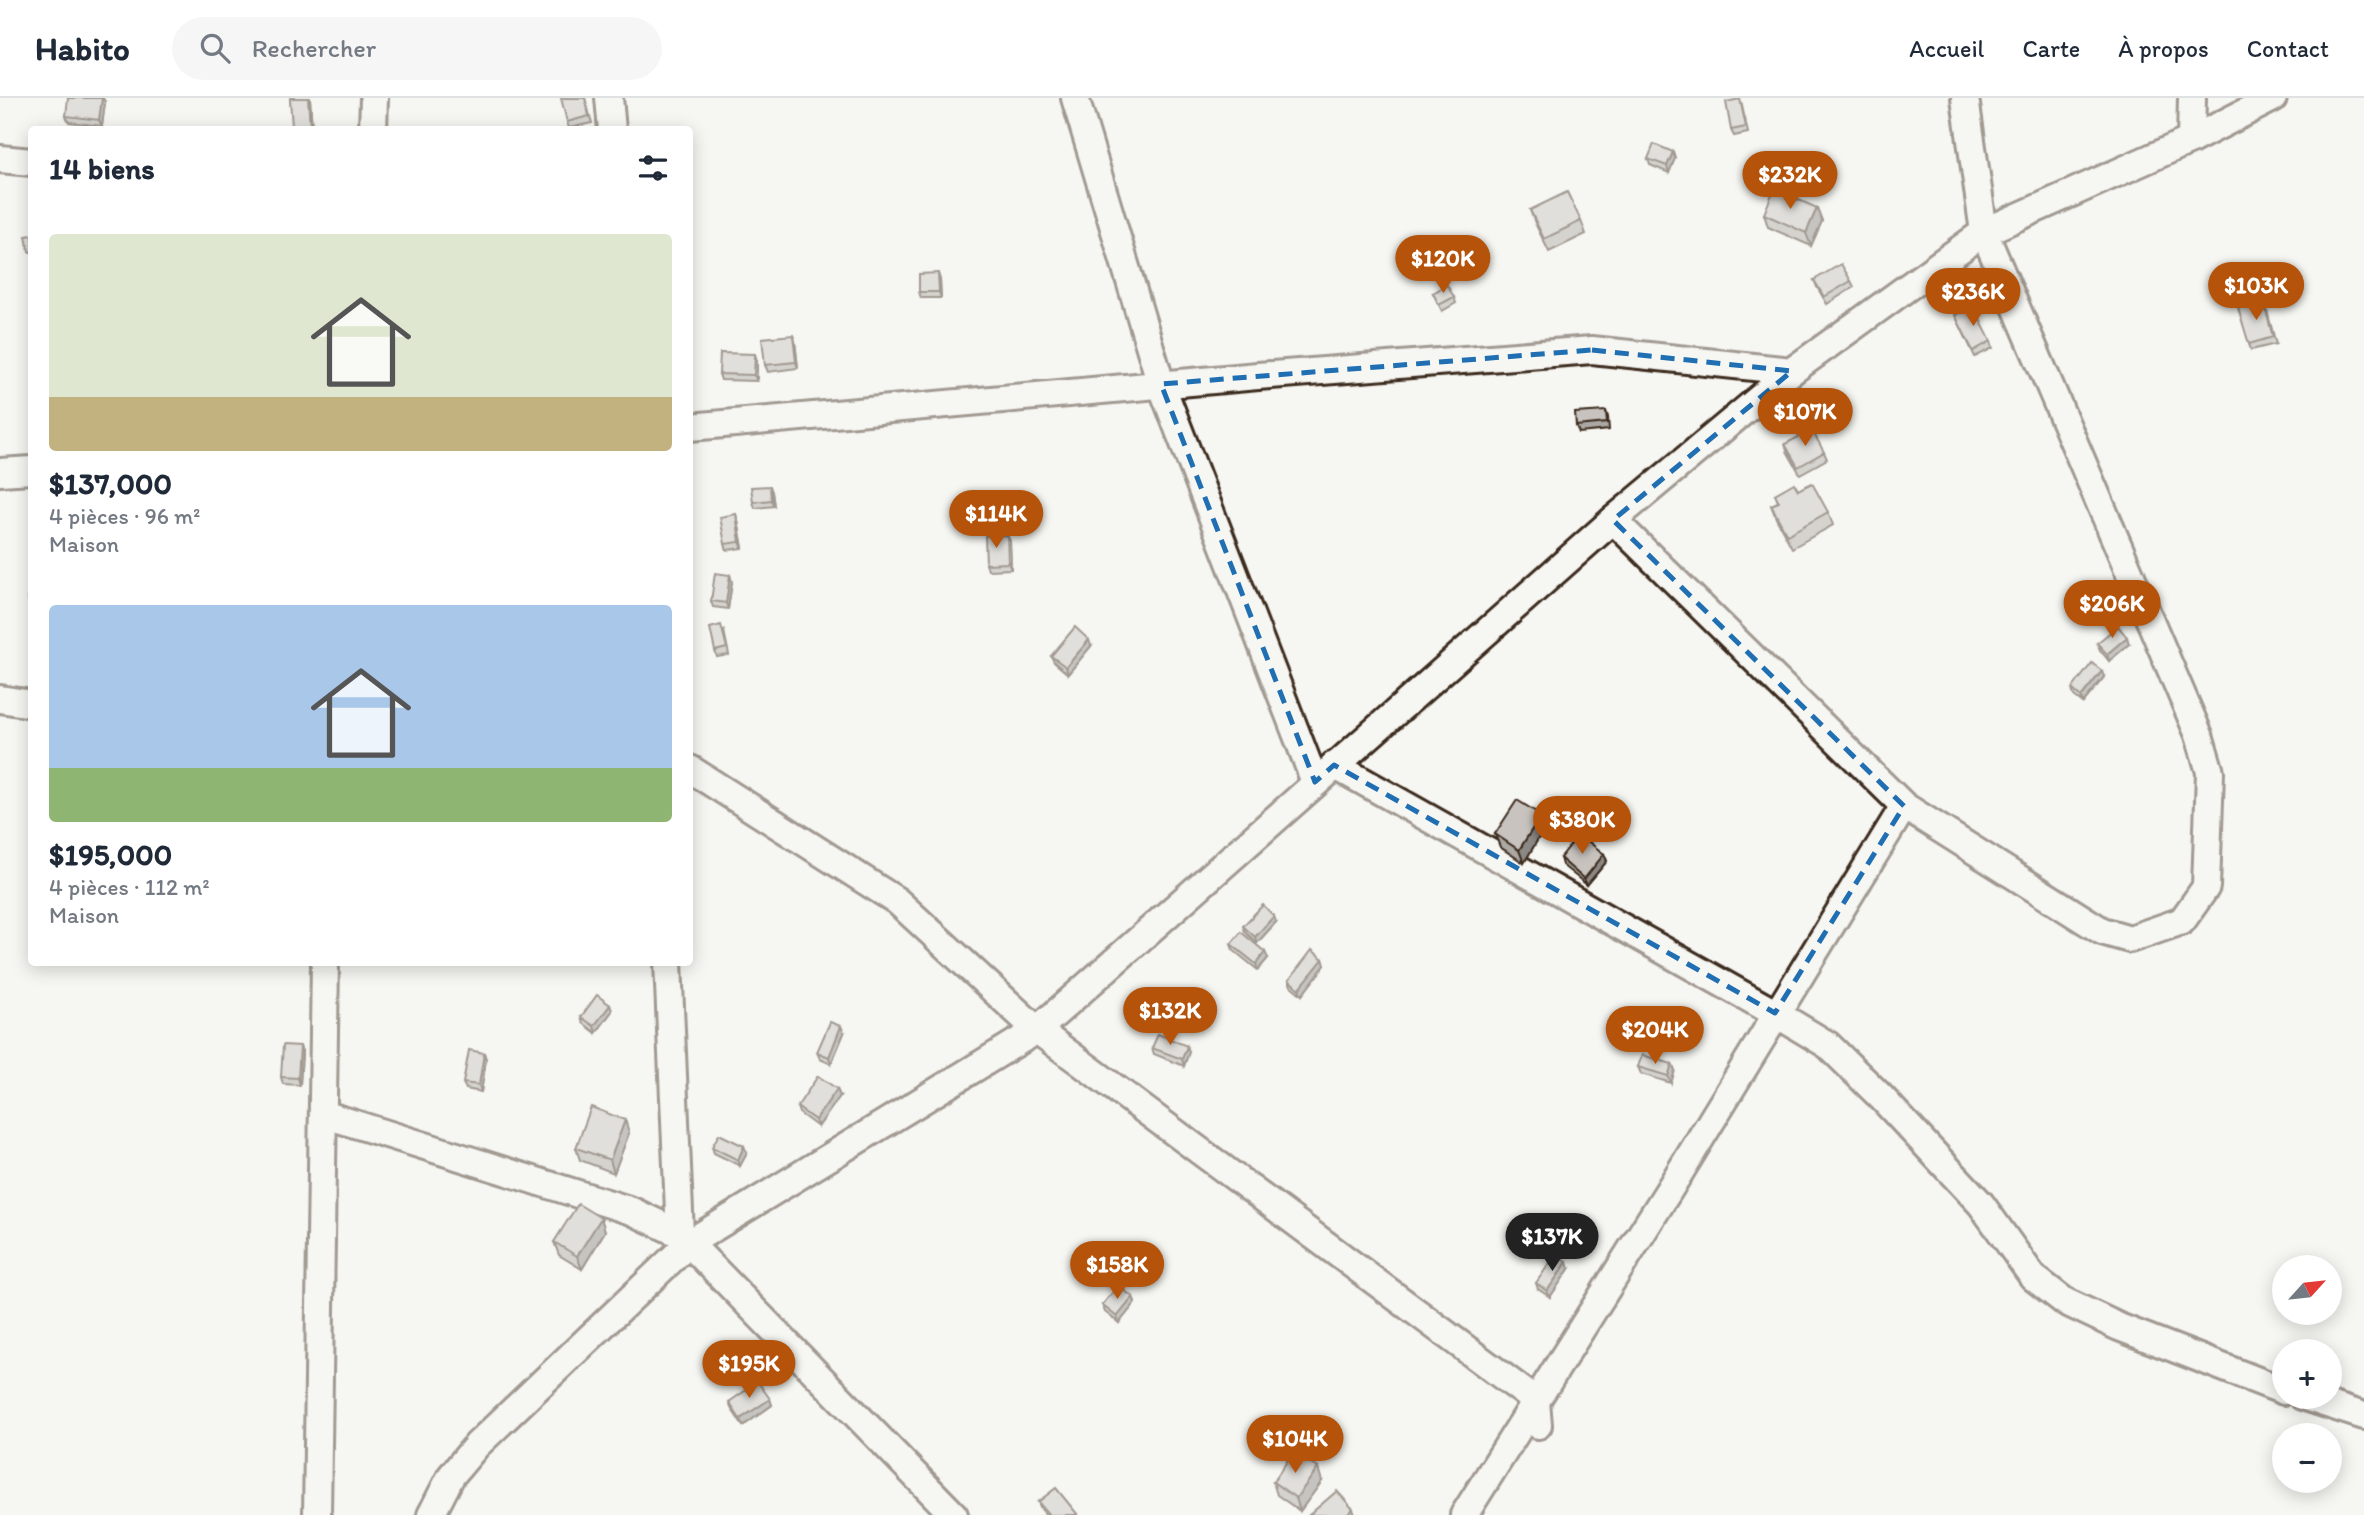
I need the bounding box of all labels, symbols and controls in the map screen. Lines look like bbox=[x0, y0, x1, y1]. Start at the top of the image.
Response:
search box bbox=[172, 17, 662, 80]
text: Habito bbox=[35, 29, 130, 68]
icon: search bbox=[196, 29, 234, 67]
text: Rechercher bbox=[252, 32, 376, 64]
text: Accueil bbox=[1909, 34, 1984, 63]
text: Carte bbox=[2022, 34, 2080, 63]
text: À propos bbox=[2118, 34, 2209, 63]
text: Contact bbox=[2247, 34, 2329, 63]
icon: filters bbox=[634, 149, 672, 187]
text: 14 biens bbox=[49, 150, 155, 187]
pin: $232K bbox=[1741, 152, 1839, 211]
text: $232K bbox=[1758, 160, 1822, 188]
pin: $120K bbox=[1394, 236, 1492, 295]
text: $120K bbox=[1411, 244, 1475, 272]
pin: $103K bbox=[2207, 262, 2305, 322]
pin: $236K bbox=[1924, 268, 2022, 328]
text: $103K bbox=[2224, 271, 2288, 299]
text: $236K bbox=[1941, 277, 2005, 305]
icon: home bbox=[298, 279, 424, 405]
pin: $107K bbox=[1756, 388, 1854, 448]
text: $107K bbox=[1774, 397, 1836, 425]
text: $137,000 bbox=[49, 465, 172, 502]
pin: $114K bbox=[947, 490, 1045, 550]
text: $114K bbox=[965, 499, 1027, 527]
text: 4 pièces · 96 m² bbox=[49, 502, 201, 530]
text: Maison bbox=[49, 530, 119, 558]
pin: $206K bbox=[2063, 580, 2161, 640]
text: $206K bbox=[2080, 589, 2144, 617]
icon: home bbox=[298, 650, 424, 776]
pin: $380K bbox=[1533, 796, 1631, 856]
text: $380K bbox=[1549, 805, 1615, 833]
text: $195,000 bbox=[49, 836, 172, 873]
text: 4 pièces · 112 m² bbox=[49, 873, 210, 901]
text: Maison bbox=[49, 901, 119, 929]
pin: $132K bbox=[1121, 988, 1219, 1047]
text: $132K bbox=[1139, 996, 1201, 1024]
pin: $204K bbox=[1606, 1006, 1704, 1066]
text: $204K bbox=[1622, 1015, 1688, 1043]
pin: $137K bbox=[1503, 1214, 1601, 1273]
text: $137K bbox=[1522, 1222, 1582, 1250]
pin: $158K bbox=[1068, 1242, 1166, 1301]
text: $158K bbox=[1086, 1250, 1148, 1278]
north arrow bbox=[2272, 1255, 2342, 1325]
map controls bbox=[2272, 1255, 2342, 1493]
button: + bbox=[2272, 1339, 2342, 1409]
pin: $195K bbox=[700, 1340, 798, 1400]
text: $195K bbox=[718, 1349, 780, 1377]
pin: $104K bbox=[1246, 1416, 1344, 1475]
button: − bbox=[2272, 1423, 2342, 1493]
text: $104K bbox=[1262, 1424, 1328, 1452]

